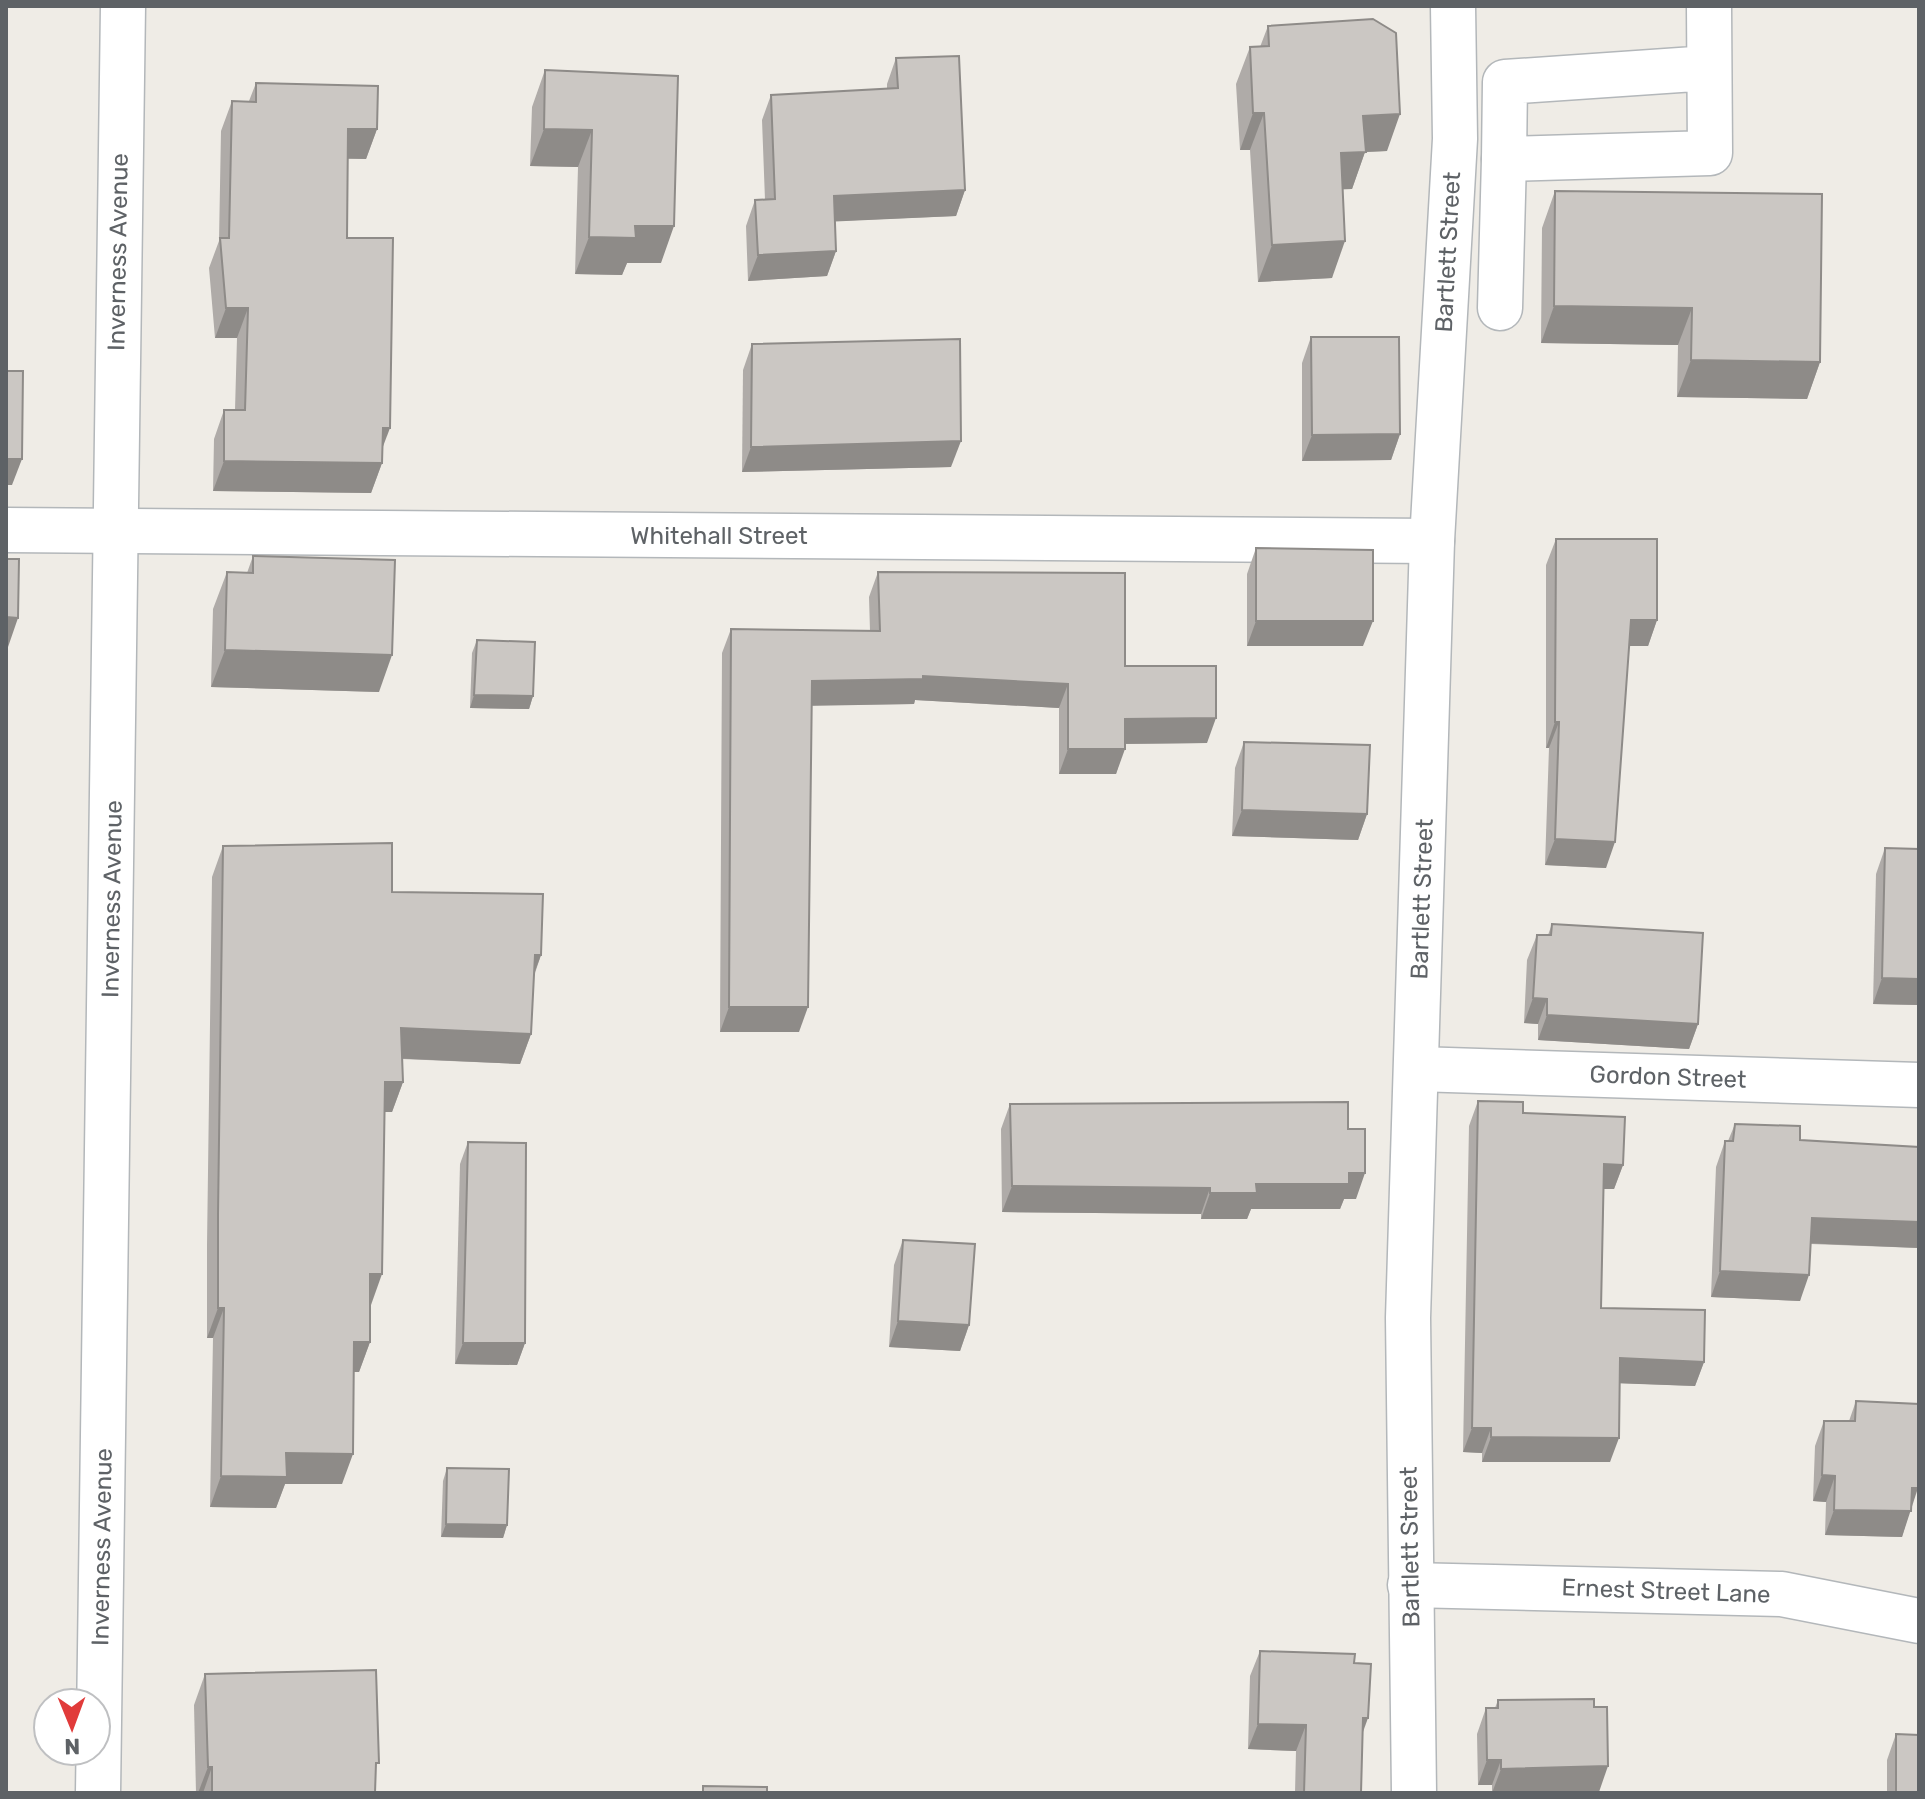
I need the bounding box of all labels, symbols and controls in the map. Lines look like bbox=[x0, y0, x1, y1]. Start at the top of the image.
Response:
street label: Inverness Avenue bbox=[102, 153, 134, 351]
street label: Bartlett Street bbox=[1430, 171, 1466, 333]
street label: Whitehall Street bbox=[630, 522, 808, 550]
street label: Inverness Avenue bbox=[96, 800, 128, 998]
street label: Bartlett Street bbox=[1405, 818, 1439, 980]
street label: Gordon Street bbox=[1589, 1060, 1747, 1094]
street label: Inverness Avenue bbox=[86, 1448, 118, 1646]
street label: Bartlett Street bbox=[1395, 1466, 1425, 1628]
street label: Ernest Street Lane bbox=[1561, 1573, 1771, 1609]
north arrow bbox=[32, 1687, 112, 1767]
text: N bbox=[64, 1733, 80, 1760]

